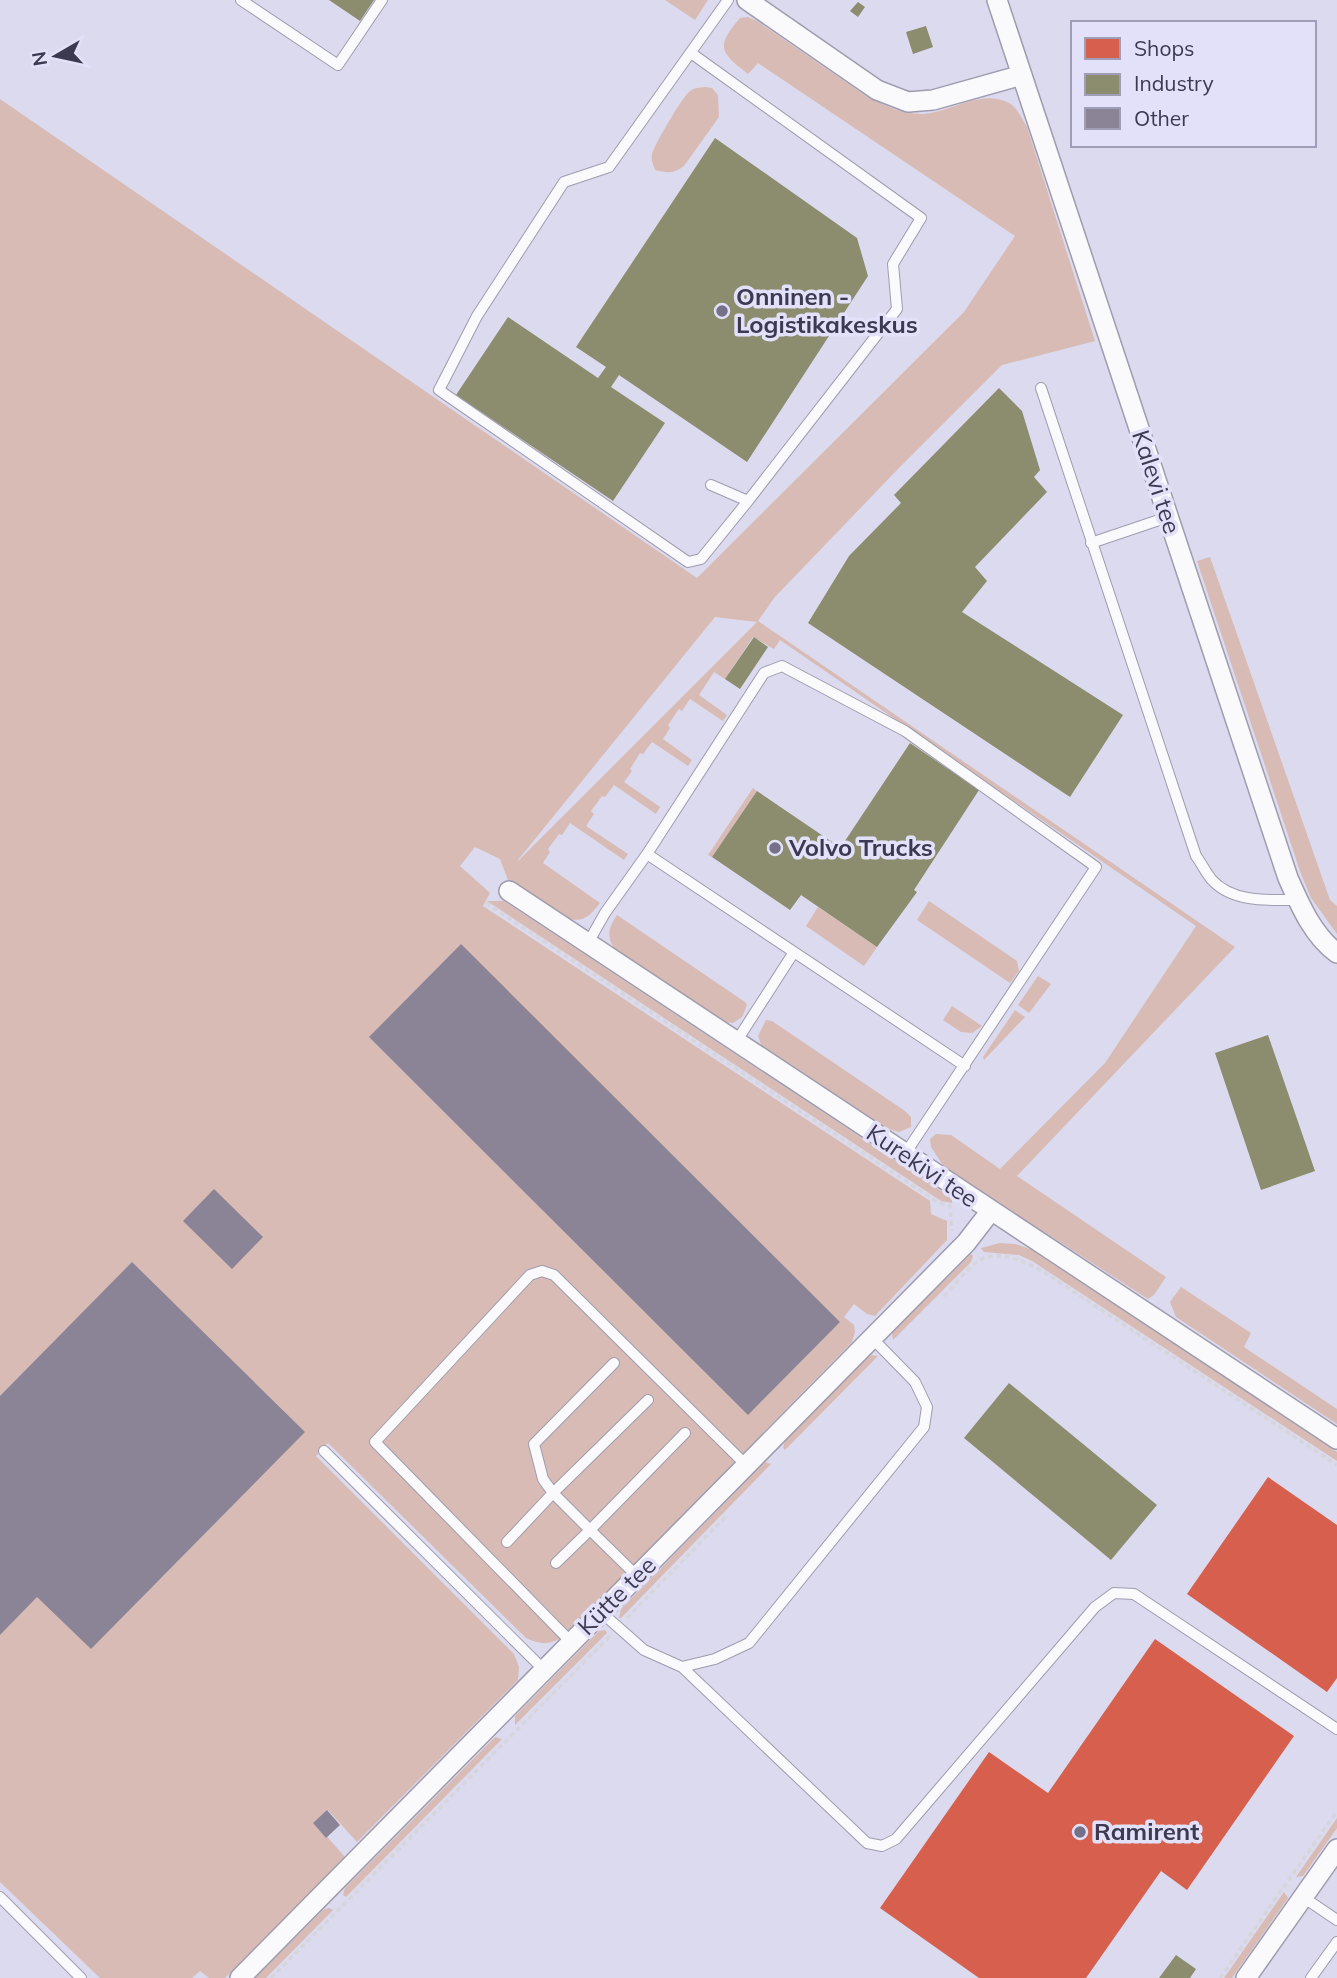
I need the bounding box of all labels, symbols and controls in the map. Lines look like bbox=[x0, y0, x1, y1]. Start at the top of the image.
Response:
north arrow bbox=[21, 21, 91, 91]
legend bbox=[1071, 21, 1316, 147]
text: Shops bbox=[1134, 35, 1194, 61]
text: N bbox=[26, 50, 52, 68]
text: Industry bbox=[1134, 70, 1214, 96]
text: Other bbox=[1134, 105, 1189, 131]
place label: Onninen - Logistikakeskus bbox=[736, 281, 918, 339]
marker: Onninen - Logistikakeskus bbox=[714, 303, 730, 319]
street label: Kalevi tee bbox=[1126, 426, 1188, 537]
place label: Volvo Trucks bbox=[788, 832, 933, 862]
marker: Volvo Trucks bbox=[767, 840, 783, 856]
street label: Kurekivi tee bbox=[861, 1117, 984, 1213]
street label: Kütte tee bbox=[571, 1550, 662, 1641]
place label: Ramirent bbox=[1094, 1816, 1199, 1846]
marker: Ramirent bbox=[1072, 1824, 1088, 1840]

